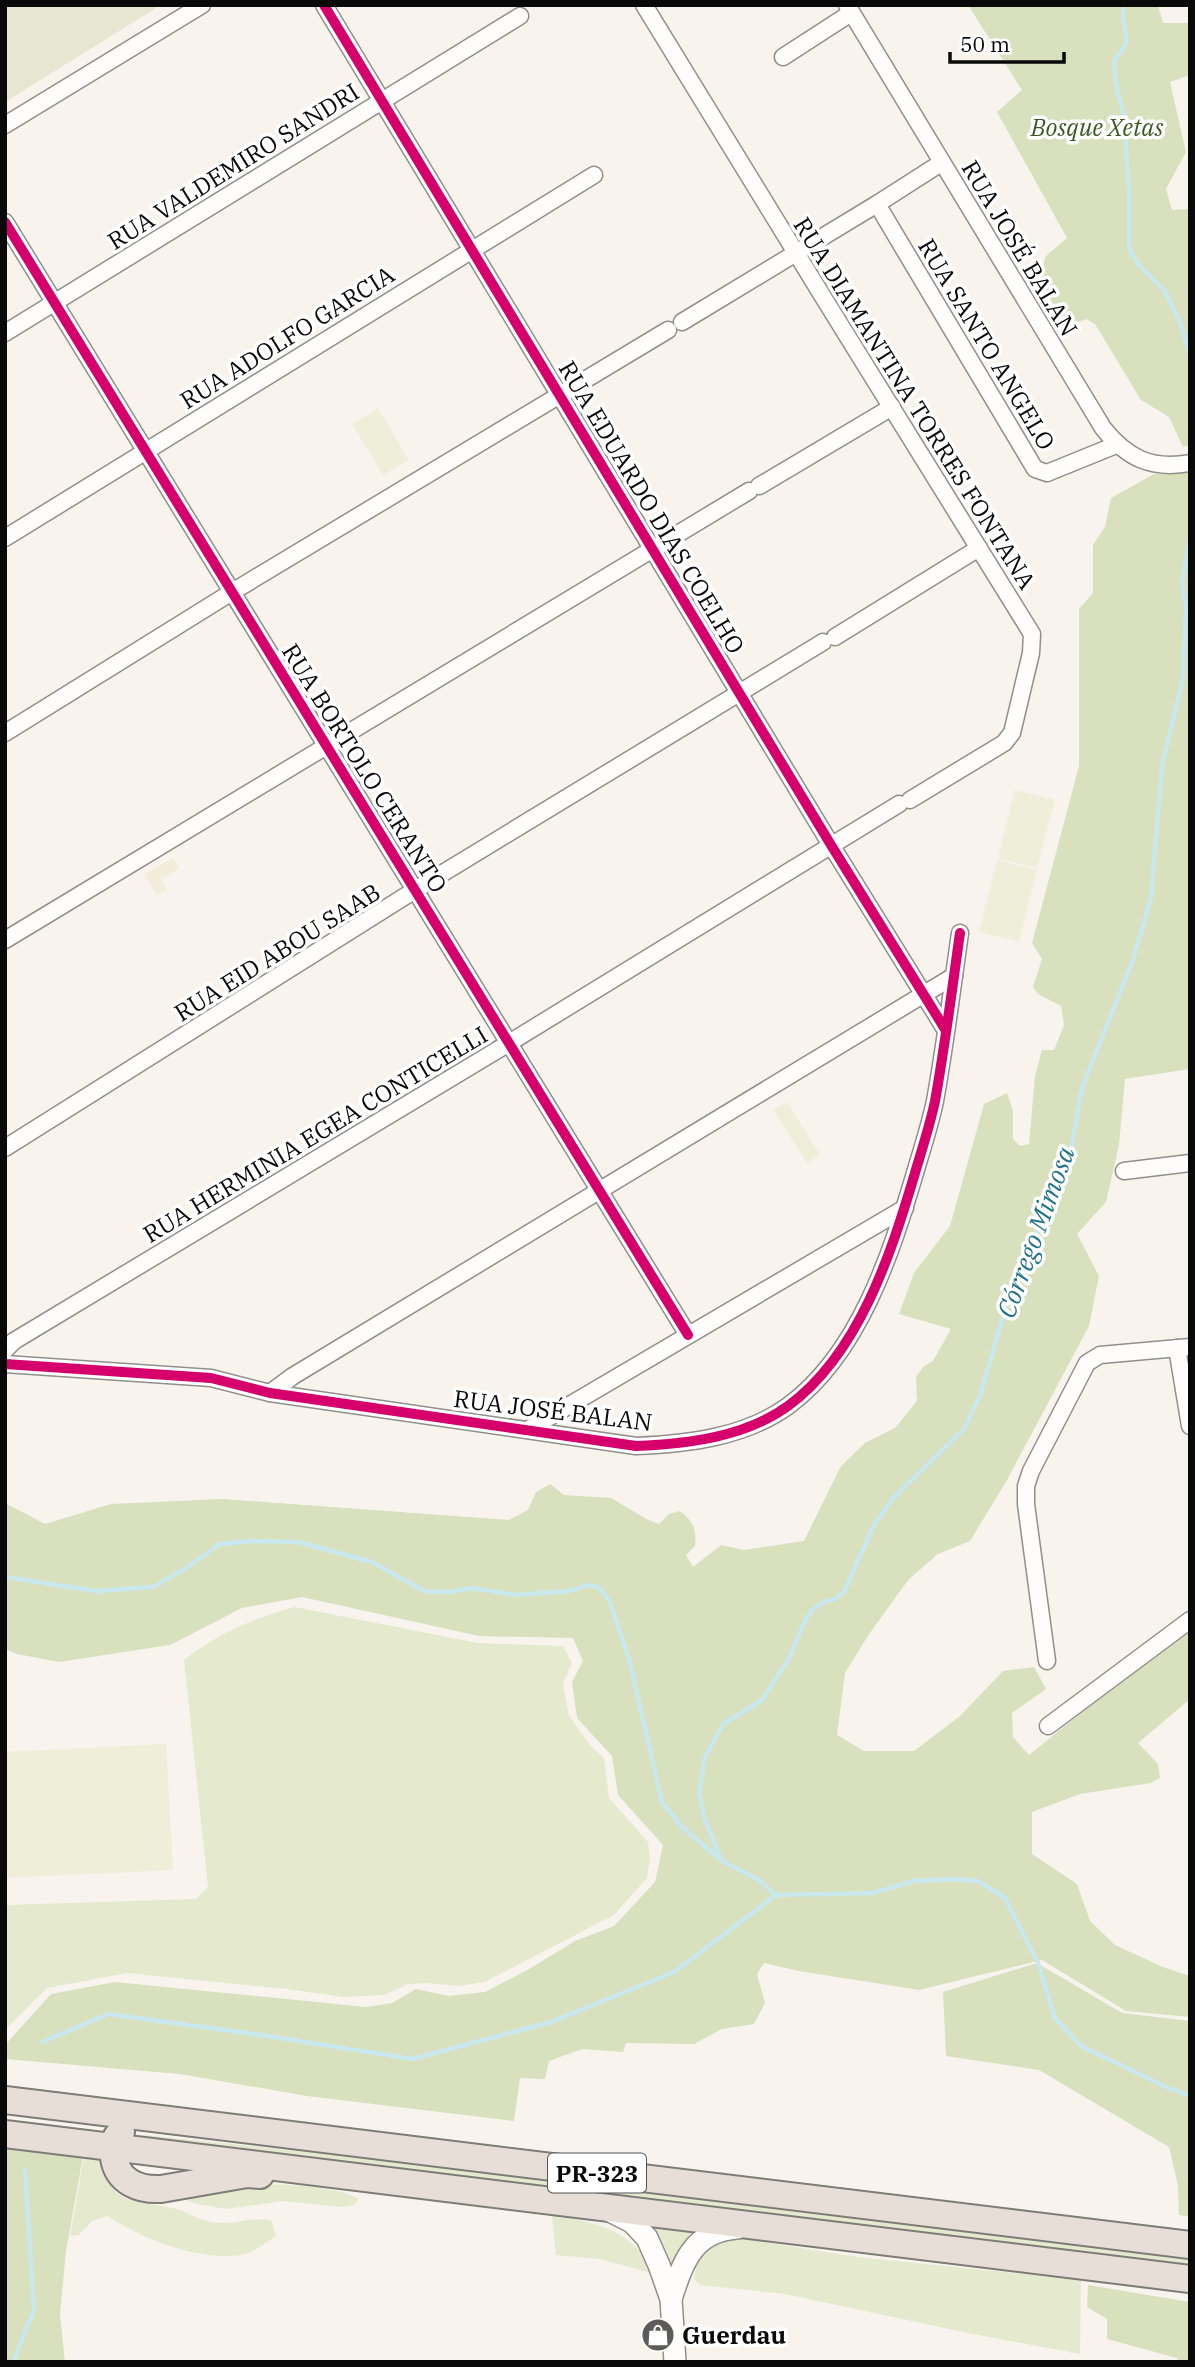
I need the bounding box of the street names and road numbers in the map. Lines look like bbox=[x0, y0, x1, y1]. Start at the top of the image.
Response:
street label: RUA VALDEMIRO SANDRI bbox=[101, 75, 365, 257]
street label: RUA JOSÉ BALAN bbox=[955, 154, 1085, 342]
street label: RUA DIAMANTINA TORRES FONTANA bbox=[787, 211, 1044, 596]
street label: RUA SANTO ANGELO bbox=[911, 232, 1063, 456]
street label: RUA ADOLFO GARCIA bbox=[174, 258, 401, 416]
street label: RUA EDUARDO DIAS COELHO bbox=[552, 355, 752, 659]
street label: RUA BORTOLO CERANTO bbox=[275, 637, 455, 899]
street label: RUA EID ABOU SAAB bbox=[168, 876, 386, 1028]
street label: RUA HERMINIA EGEA CONTICELLI bbox=[137, 1018, 493, 1250]
street label: RUA JOSÉ BALAN bbox=[452, 1382, 654, 1438]
road number: PR-323 bbox=[548, 2154, 646, 2192]

